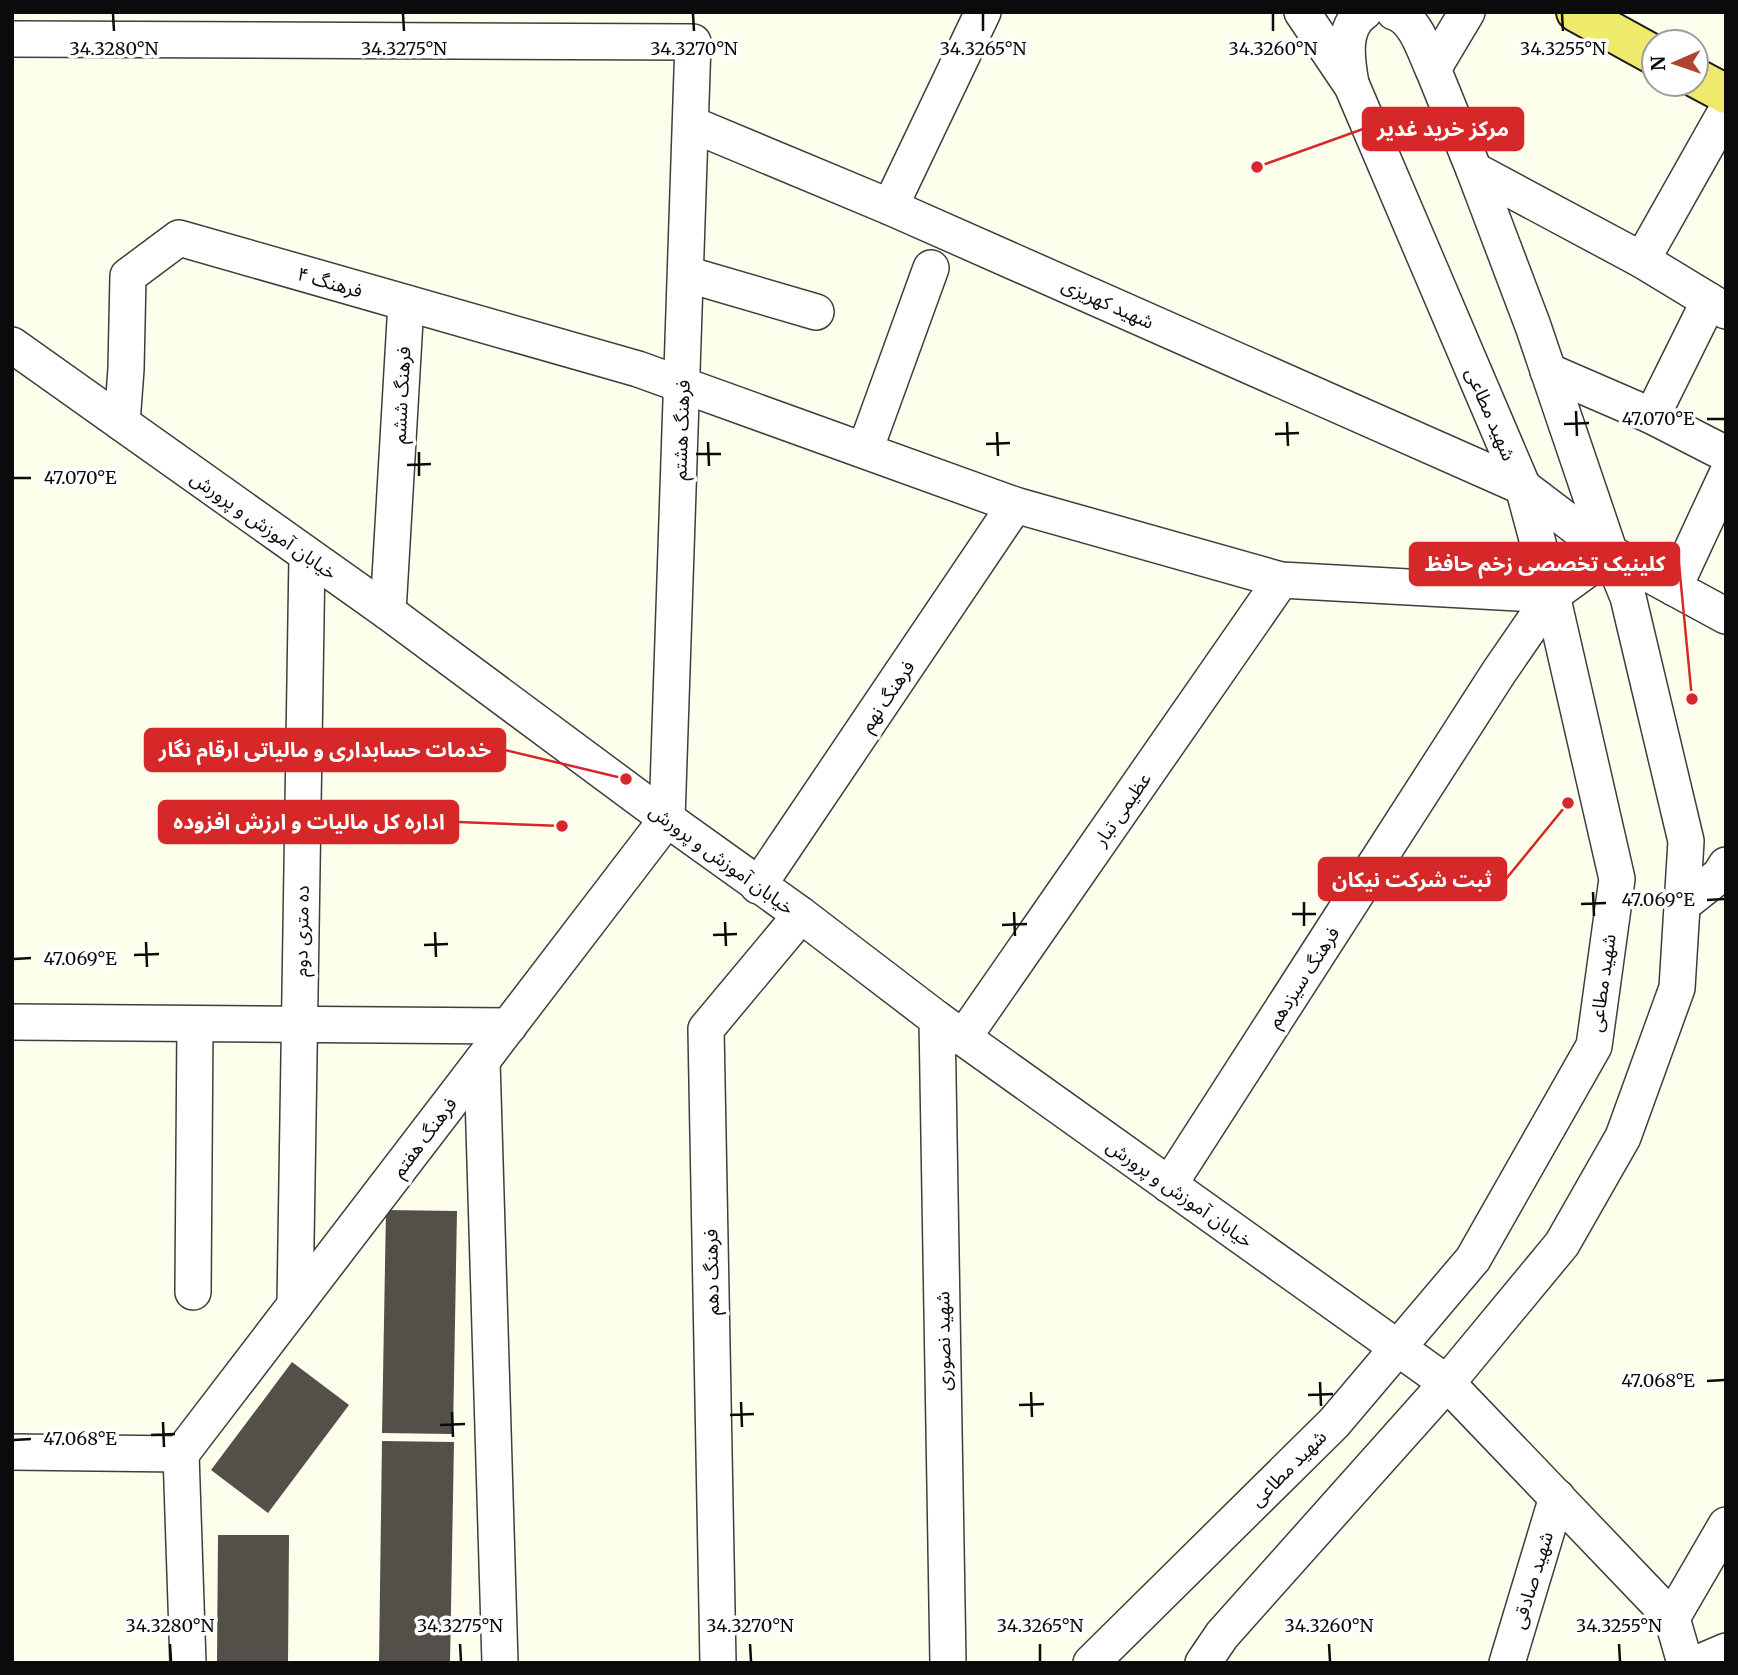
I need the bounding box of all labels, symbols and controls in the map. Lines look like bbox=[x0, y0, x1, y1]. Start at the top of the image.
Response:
north arrow bbox=[1640, 28, 1710, 98]
text: 34.3280°N bbox=[70, 37, 158, 60]
text: 34.3275°N bbox=[361, 37, 447, 60]
text: 34.3270°N bbox=[650, 37, 738, 60]
text: 34.3265°N bbox=[940, 37, 1026, 60]
text: 34.3260°N bbox=[1229, 37, 1317, 60]
text: 34.3255°N bbox=[1520, 37, 1606, 60]
text: N bbox=[1646, 56, 1670, 72]
callout: مرکز خرید غدیر bbox=[1363, 108, 1523, 150]
text: مرکز خرید غدیر bbox=[1376, 115, 1509, 142]
street label: فرهنگ ۴ bbox=[295, 261, 365, 303]
street label: شهید کهریزی bbox=[1058, 272, 1158, 334]
street label: فرهنگ ششم bbox=[386, 346, 419, 444]
street label: شهید مطاعی bbox=[1461, 364, 1521, 464]
street label: فرهنگ هشتم bbox=[667, 379, 698, 481]
text: 47.070°E bbox=[1622, 407, 1695, 430]
street label: خیابان آموزش و پرورش bbox=[185, 465, 342, 585]
text: 47.070°E bbox=[44, 466, 117, 489]
callout: کلینیک تخصصی زخم حافظ bbox=[1410, 543, 1679, 585]
text: کلینیک تخصصی زخم حافظ bbox=[1425, 550, 1666, 579]
street label: فرهنگ نهم bbox=[854, 656, 922, 738]
callout: خدمات حسابداری و مالیاتی ارقام نگار bbox=[145, 729, 505, 771]
text: خدمات حسابداری و مالیاتی ارقام نگار bbox=[158, 736, 491, 766]
street label: عظیمی تبار bbox=[1087, 768, 1156, 851]
street label: خیابان آموزش و پرورش bbox=[644, 798, 799, 921]
callout: اداره کل مالیات و ارزش افزوده bbox=[159, 801, 458, 843]
text: اداره کل مالیات و ارزش افزوده bbox=[173, 808, 445, 835]
callout: ثبت شرکت نیکان bbox=[1319, 858, 1506, 900]
text: ثبت شرکت نیکان bbox=[1332, 866, 1492, 893]
street label: ده متری دوم bbox=[288, 885, 317, 977]
text: 47.069°E bbox=[1621, 888, 1695, 911]
street label: فرهنگ سیزدهم bbox=[1262, 922, 1347, 1034]
street label: شهید مطاعی bbox=[1583, 932, 1621, 1034]
text: 47.069°E bbox=[43, 947, 117, 970]
street label: فرهنگ هفتم bbox=[386, 1092, 464, 1183]
street label: خیابان آموزش و پرورش bbox=[1101, 1133, 1258, 1253]
street label: فرهنگ دهم bbox=[698, 1229, 727, 1315]
street label: شهید نصوری bbox=[930, 1291, 956, 1391]
text: 47.068°E bbox=[1621, 1369, 1695, 1392]
street label: شهید مطاعی bbox=[1245, 1425, 1331, 1511]
text: 47.068°E bbox=[43, 1427, 117, 1450]
street label: شهید صادقی bbox=[1506, 1528, 1558, 1632]
text: 34.3280°N bbox=[126, 1614, 214, 1637]
text: 34.3275°N bbox=[417, 1614, 503, 1637]
text: 34.3270°N bbox=[706, 1614, 794, 1637]
text: 34.3265°N bbox=[997, 1614, 1083, 1637]
text: 34.3260°N bbox=[1285, 1614, 1373, 1637]
text: 34.3255°N bbox=[1576, 1614, 1662, 1637]

